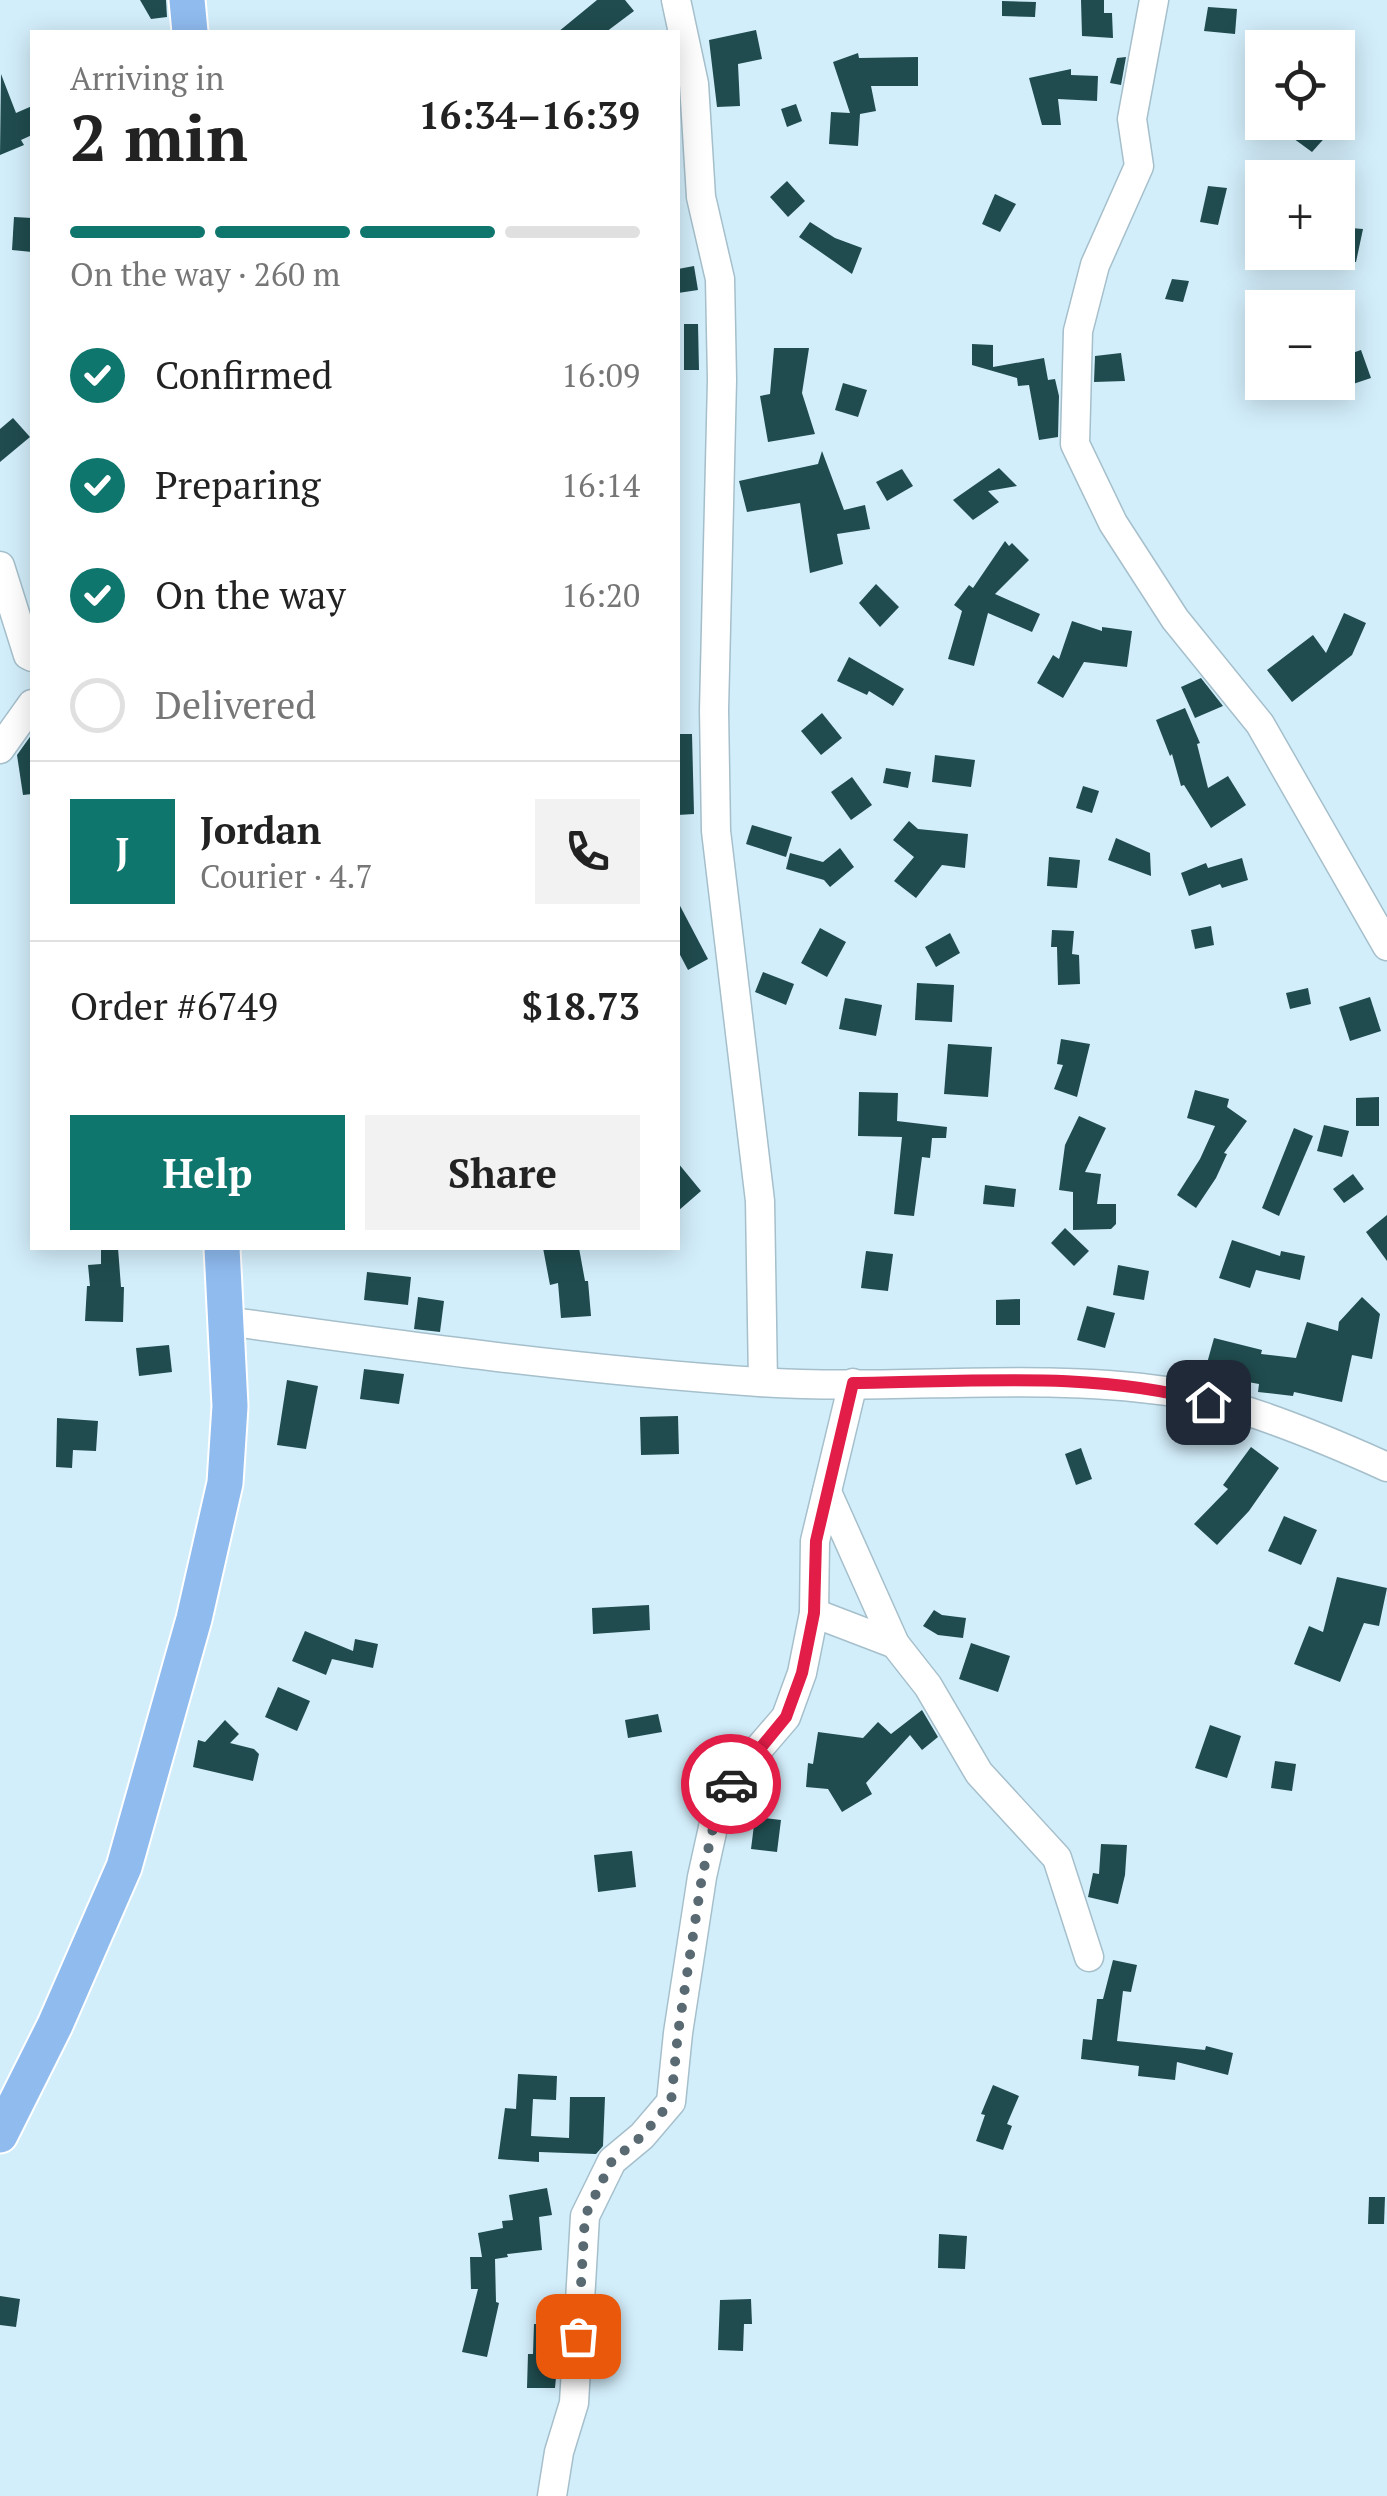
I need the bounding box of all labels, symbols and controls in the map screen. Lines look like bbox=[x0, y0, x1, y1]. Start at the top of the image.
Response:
map controls bbox=[1245, 30, 1355, 400]
button: locate bbox=[1245, 30, 1355, 140]
text: Arriving in bbox=[70, 57, 224, 99]
text: 16:34–16:39 bbox=[418, 90, 640, 140]
text: 2 min bbox=[70, 93, 248, 180]
button: + bbox=[1245, 160, 1355, 270]
text: On the way · 260 m bbox=[70, 253, 340, 295]
button: − bbox=[1245, 290, 1355, 400]
icon: check bbox=[70, 348, 125, 403]
text: Confirmed bbox=[155, 350, 333, 400]
text: 16:09 bbox=[561, 354, 640, 396]
icon: check bbox=[70, 458, 125, 513]
text: Preparing bbox=[155, 460, 321, 510]
text: 16:14 bbox=[561, 464, 640, 506]
icon: check bbox=[70, 568, 125, 623]
text: On the way bbox=[155, 570, 346, 620]
text: 16:20 bbox=[561, 574, 640, 616]
text: Delivered bbox=[155, 680, 316, 730]
button: phone bbox=[535, 799, 640, 904]
text: Jordan bbox=[200, 805, 321, 855]
text: J bbox=[116, 826, 129, 876]
text: Courier · 4.7 bbox=[200, 855, 372, 897]
text: Order #6749 bbox=[70, 981, 278, 1031]
text: $18.73 bbox=[521, 981, 640, 1031]
button: Help bbox=[70, 1115, 345, 1230]
button: Share bbox=[365, 1115, 640, 1230]
pin bbox=[1166, 1360, 1251, 1445]
icon: home bbox=[1181, 1375, 1236, 1430]
courier bbox=[681, 1734, 781, 1834]
icon: car bbox=[704, 1757, 759, 1812]
pin bbox=[536, 2294, 621, 2379]
icon: bag bbox=[551, 2309, 606, 2364]

